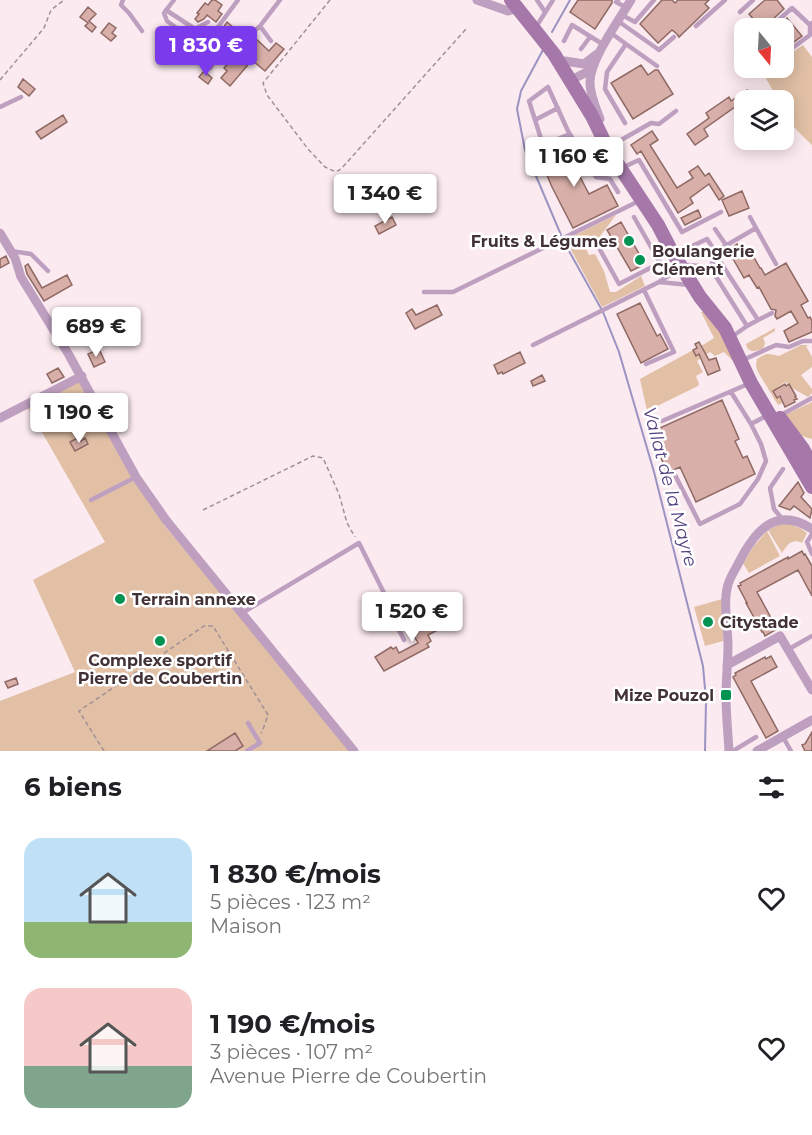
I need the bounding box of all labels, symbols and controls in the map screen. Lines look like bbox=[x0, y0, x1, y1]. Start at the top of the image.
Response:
north arrow bbox=[734, 18, 794, 78]
map controls bbox=[734, 18, 794, 150]
pin: 1 830 € bbox=[151, 26, 261, 77]
text: 1 830 € bbox=[169, 33, 243, 57]
button: layers bbox=[734, 90, 794, 150]
pin: 1 160 € bbox=[519, 137, 629, 188]
text: 1 160 € bbox=[539, 144, 609, 168]
pin: 1 340 € bbox=[330, 174, 440, 225]
text: 1 340 € bbox=[348, 181, 422, 205]
place label: Fruits & Légumes bbox=[471, 232, 618, 251]
marker: Fruits & Légumes bbox=[622, 234, 636, 248]
place label: Boulangerie Clément bbox=[652, 242, 755, 279]
marker: Boulangerie Clément bbox=[633, 253, 647, 267]
pin: 689 € bbox=[54, 307, 138, 358]
text: 689 € bbox=[66, 314, 126, 338]
pin: 1 190 € bbox=[24, 393, 134, 444]
text: 1 190 € bbox=[44, 400, 114, 424]
water label: Vallat de la Mayre bbox=[638, 405, 702, 569]
place label: Terrain annexe bbox=[132, 590, 256, 609]
marker: Terrain annexe bbox=[113, 592, 127, 606]
pin: 1 520 € bbox=[357, 592, 467, 643]
text: 1 520 € bbox=[376, 599, 448, 623]
place label: Citystade bbox=[720, 613, 799, 632]
marker: Citystade bbox=[701, 615, 715, 629]
marker: Complexe sportif Pierre de Coubertin bbox=[153, 634, 167, 648]
place label: Complexe sportif Pierre de Coubertin bbox=[78, 651, 242, 688]
place label: Mize Pouzol bbox=[614, 686, 714, 705]
marker: Mize Pouzol bbox=[719, 688, 733, 702]
text: 6 biens bbox=[24, 771, 122, 803]
icon: filters bbox=[755, 771, 788, 804]
text: 1 830 €/mois bbox=[210, 858, 381, 890]
icon: home bbox=[72, 862, 144, 934]
icon: heart bbox=[755, 882, 788, 915]
text: 5 pièces · 123 m² bbox=[210, 890, 371, 914]
text: Maison bbox=[210, 914, 282, 938]
text: 1 190 €/mois bbox=[210, 1008, 375, 1040]
icon: home bbox=[72, 1012, 144, 1084]
icon: heart bbox=[755, 1032, 788, 1065]
text: 3 pièces · 107 m² bbox=[210, 1040, 373, 1064]
text: Avenue Pierre de Coubertin bbox=[210, 1064, 487, 1088]

